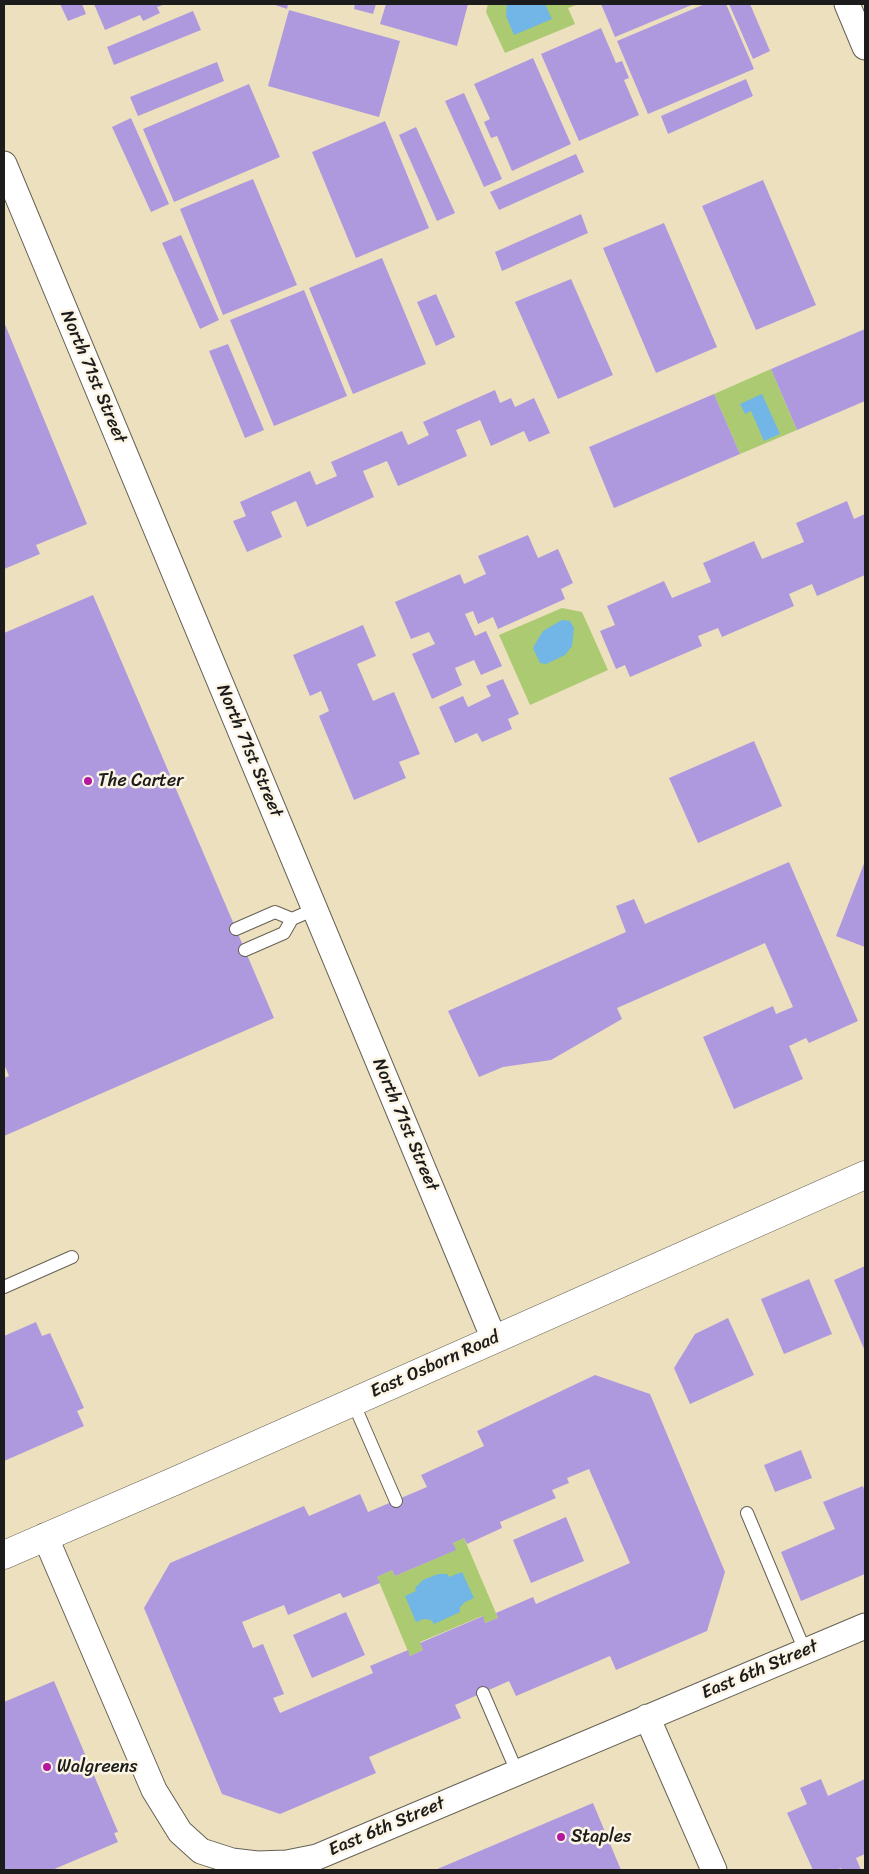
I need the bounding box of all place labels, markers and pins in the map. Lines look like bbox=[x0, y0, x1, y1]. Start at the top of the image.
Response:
place label: The Carter bbox=[98, 770, 184, 792]
marker: The Carter bbox=[82, 775, 94, 787]
place label: Walgreens bbox=[57, 1756, 137, 1778]
marker: Walgreens bbox=[41, 1761, 53, 1773]
place label: Staples bbox=[571, 1826, 631, 1848]
marker: Staples bbox=[555, 1831, 567, 1843]

